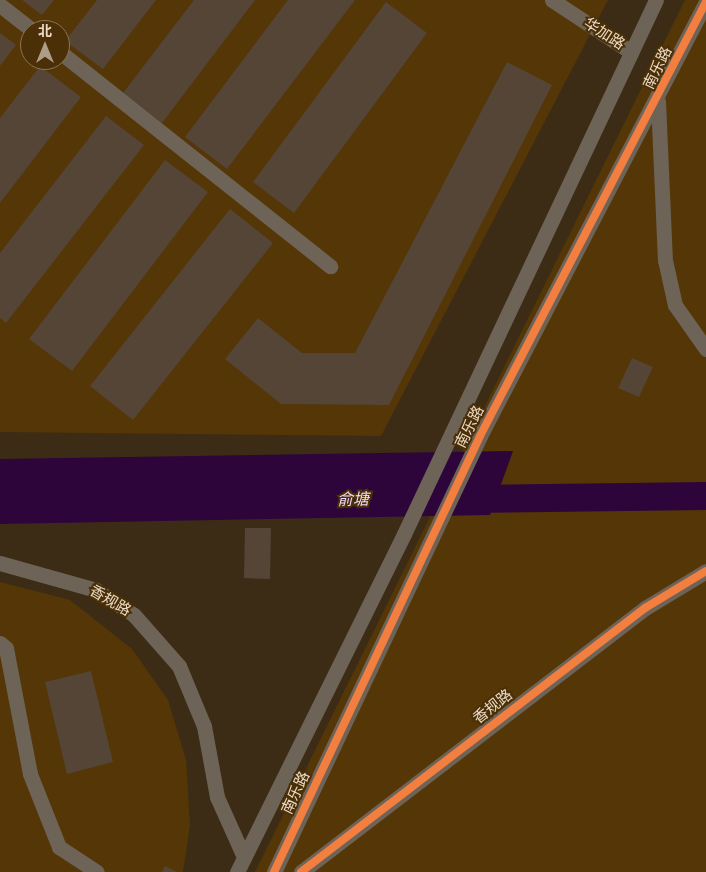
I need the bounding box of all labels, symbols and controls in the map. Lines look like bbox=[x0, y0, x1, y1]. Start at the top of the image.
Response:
street label: 华加路 bbox=[580, 14, 628, 54]
north arrow bbox=[20, 20, 70, 70]
text: 北 bbox=[38, 23, 52, 39]
street label: 南乐路 bbox=[640, 44, 676, 92]
street label: 南乐路 bbox=[452, 403, 488, 451]
water label: 俞塘 bbox=[337, 490, 369, 510]
street label: 香规路 bbox=[86, 582, 134, 620]
street label: 香规路 bbox=[470, 686, 516, 728]
street label: 南乐路 bbox=[278, 769, 314, 817]

